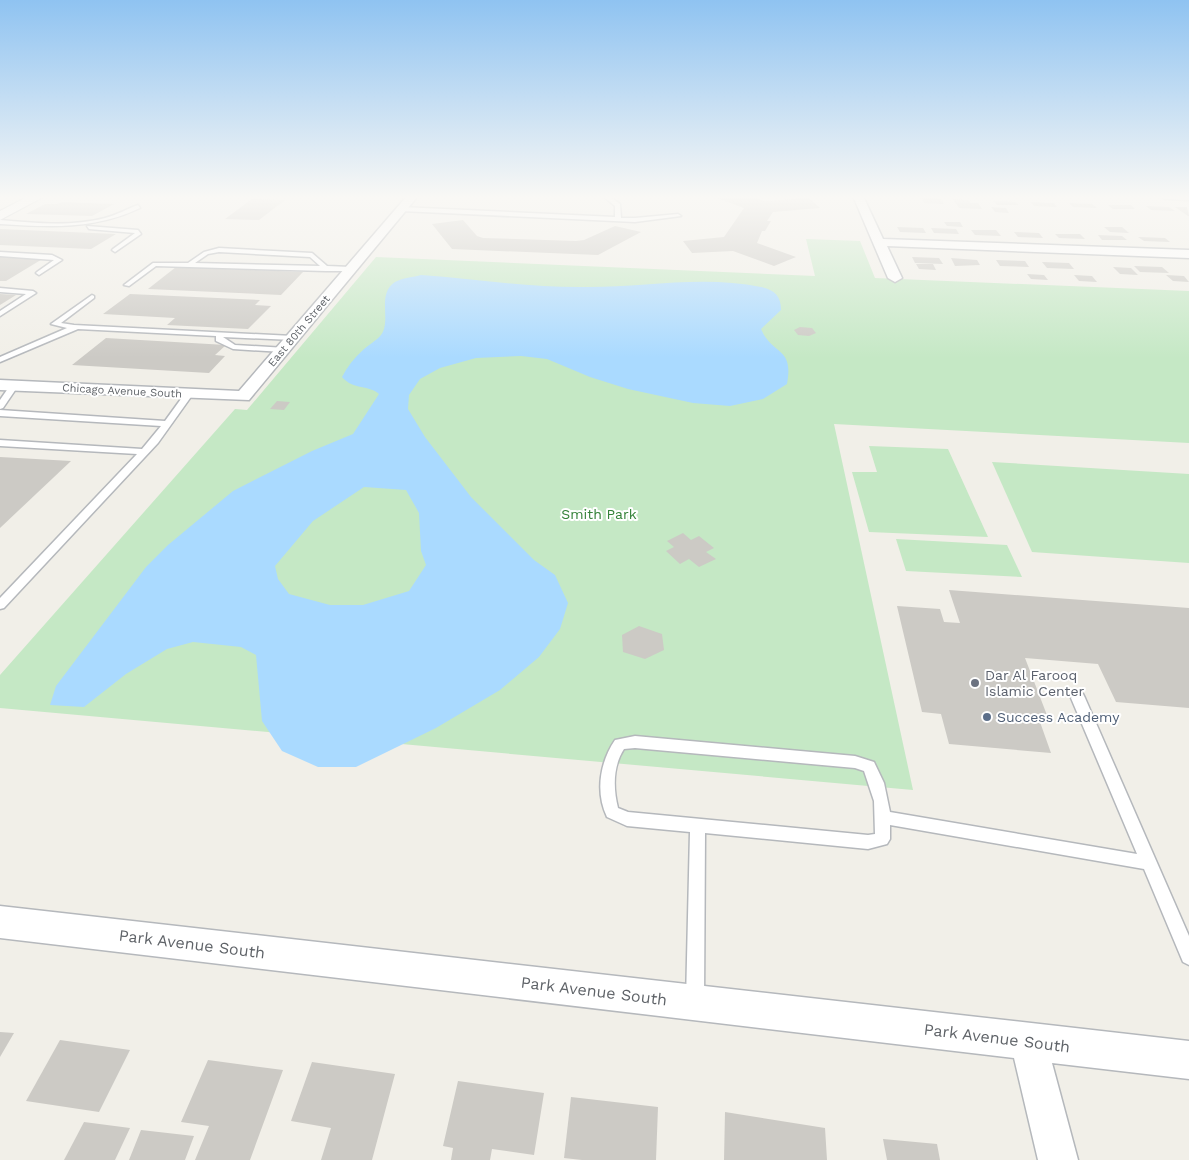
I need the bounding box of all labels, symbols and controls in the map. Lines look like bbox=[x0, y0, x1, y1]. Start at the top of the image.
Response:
street label: East 80th Street bbox=[265, 292, 333, 369]
street label: Chicago Avenue South bbox=[62, 381, 182, 401]
park label: Smith Park bbox=[561, 506, 637, 522]
place label: Dar Al Farooq Islamic Center bbox=[985, 667, 1084, 699]
marker: Dar Al Farooq Islamic Center bbox=[969, 677, 981, 689]
place label: Success Academy bbox=[997, 709, 1120, 725]
marker: Success Academy bbox=[981, 711, 993, 723]
street label: Park Avenue South bbox=[118, 926, 266, 962]
street label: Park Avenue South bbox=[520, 973, 668, 1009]
street label: Park Avenue South bbox=[923, 1020, 1071, 1056]

